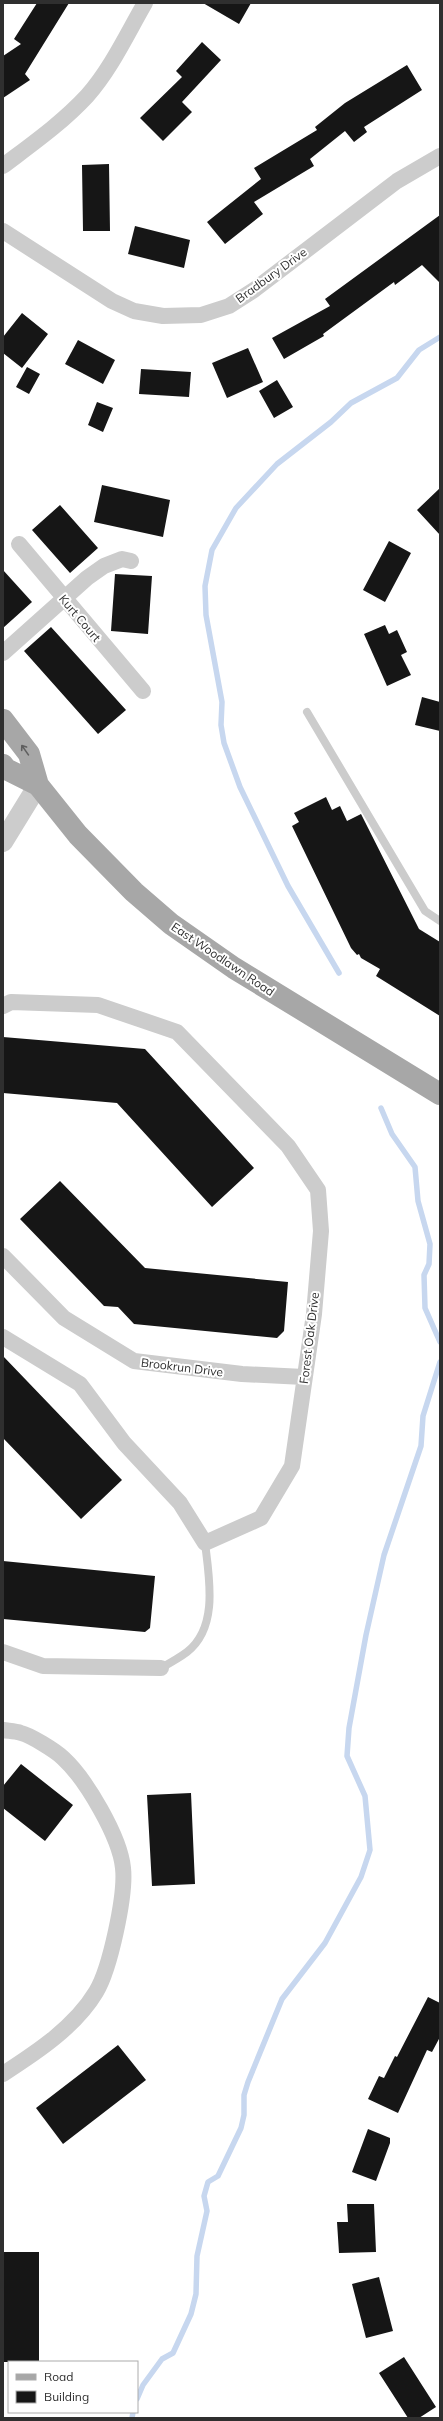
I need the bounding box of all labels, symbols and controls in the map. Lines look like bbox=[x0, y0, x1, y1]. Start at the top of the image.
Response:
street label: Bradbury Drive bbox=[233, 244, 309, 306]
street label: Kurt Court bbox=[56, 591, 104, 645]
one-way arrow bbox=[21, 745, 29, 756]
street label: East Woodlawn Road bbox=[169, 919, 277, 999]
street label: Forest Oak Drive bbox=[296, 1291, 322, 1385]
street label: Brookrun Drive bbox=[140, 1355, 224, 1379]
legend bbox=[8, 2361, 138, 2413]
text: Road bbox=[44, 2369, 73, 2384]
text: Building bbox=[44, 2389, 89, 2404]

